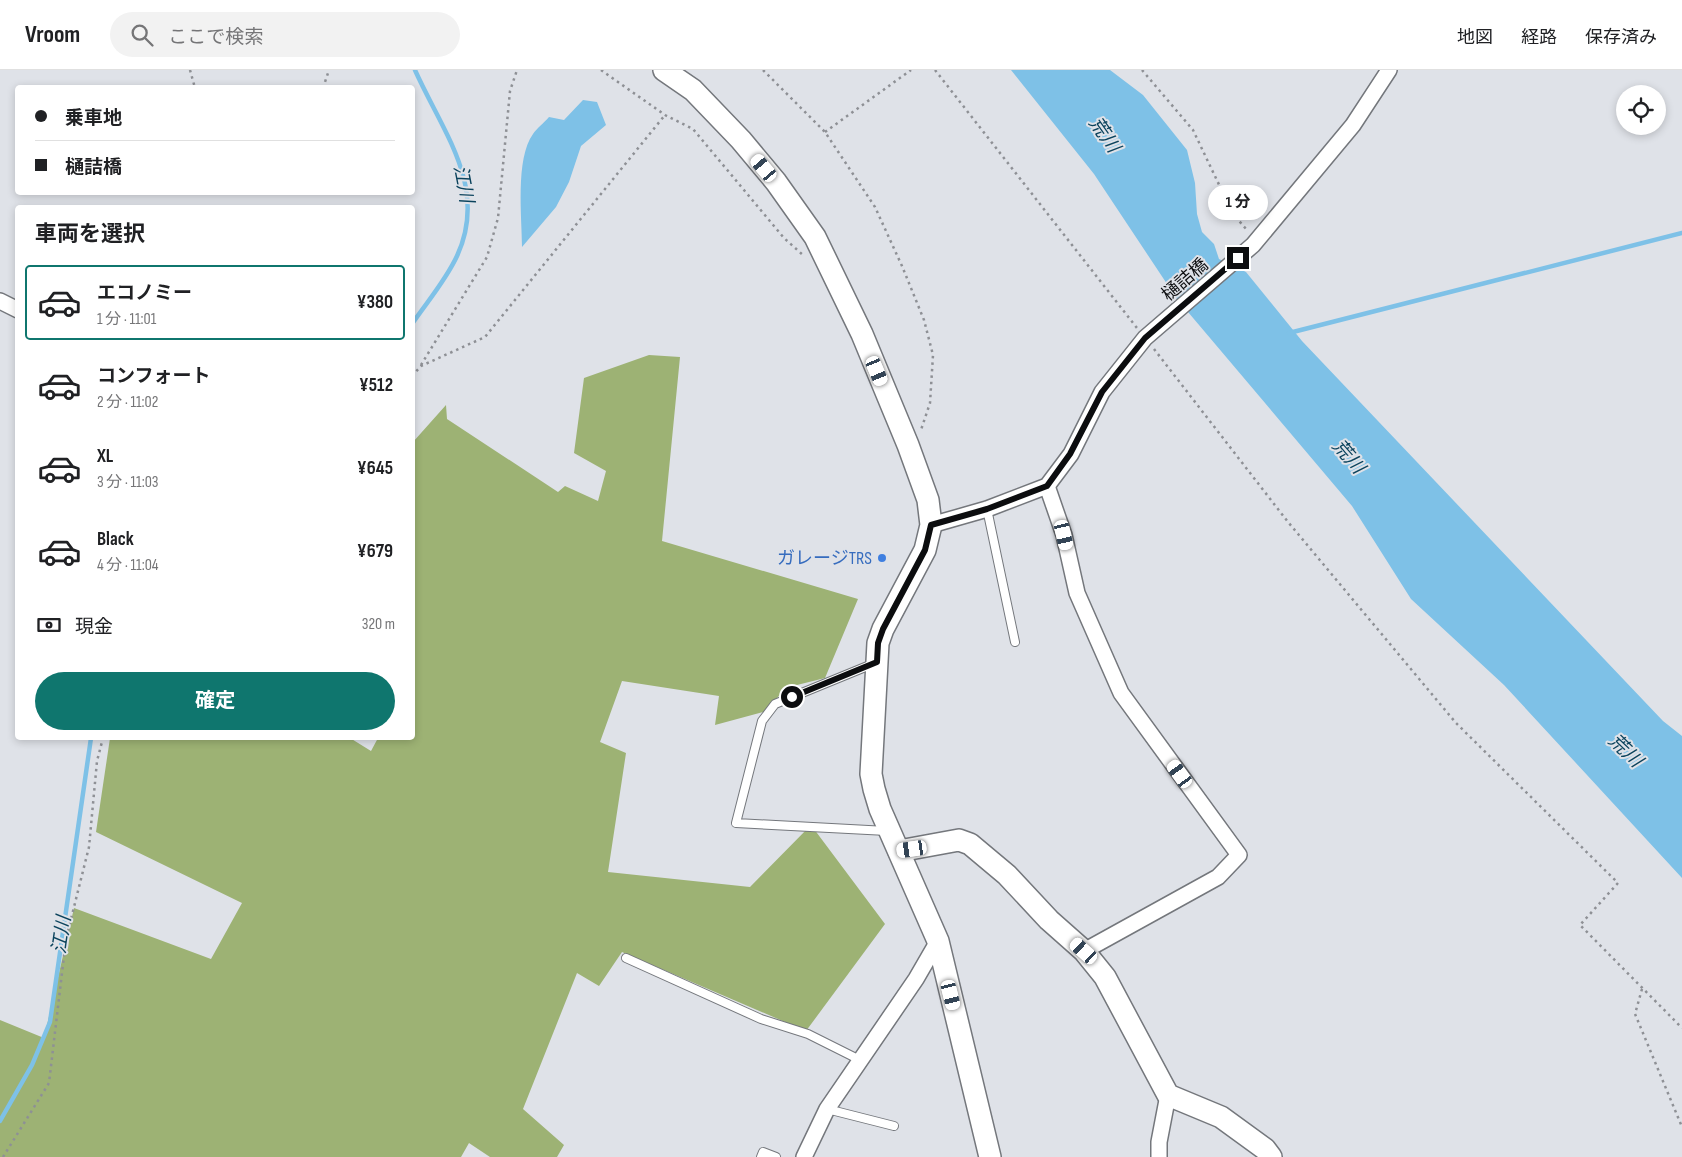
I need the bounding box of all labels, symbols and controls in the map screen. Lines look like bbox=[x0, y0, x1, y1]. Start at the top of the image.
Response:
search box bbox=[110, 12, 460, 57]
text: Vroom bbox=[25, 20, 80, 49]
icon: search bbox=[128, 21, 156, 49]
text: ここで検索 bbox=[168, 26, 263, 49]
text: 地図 bbox=[1457, 27, 1493, 48]
text: 経路 bbox=[1521, 27, 1557, 48]
text: 保存済み bbox=[1585, 27, 1657, 48]
map controls bbox=[1616, 85, 1666, 135]
button: locate bbox=[1616, 85, 1666, 135]
text: 乗車地 bbox=[65, 107, 122, 130]
water label: 荒川 bbox=[1084, 113, 1125, 159]
car bbox=[748, 152, 779, 184]
text: 樋詰橋 bbox=[65, 156, 122, 179]
water label: 江川 bbox=[448, 163, 478, 207]
callout: 1 分 bbox=[1208, 186, 1268, 220]
text: 1 分 bbox=[1226, 193, 1250, 212]
text: 車両を選択 bbox=[35, 221, 145, 248]
route end bbox=[1227, 247, 1249, 269]
street label: 樋詰橋 bbox=[1158, 254, 1212, 306]
icon: car bbox=[37, 280, 82, 325]
text: エコノミー bbox=[97, 282, 192, 305]
text: ¥380 bbox=[357, 291, 393, 314]
text: 1 分 · 11:01 bbox=[97, 310, 156, 329]
car bbox=[864, 354, 889, 388]
icon: car bbox=[37, 363, 82, 408]
text: コンフォート bbox=[97, 365, 210, 388]
text: ¥512 bbox=[359, 374, 393, 397]
text: 2 分 · 11:02 bbox=[97, 393, 158, 412]
water label: 荒川 bbox=[1327, 435, 1370, 480]
text: XL bbox=[97, 445, 113, 468]
icon: car bbox=[37, 446, 82, 491]
text: ¥645 bbox=[357, 457, 393, 480]
text: 3 分 · 11:03 bbox=[97, 473, 159, 492]
car bbox=[1053, 519, 1074, 551]
text: Black bbox=[97, 528, 134, 551]
icon: car bbox=[37, 529, 82, 574]
text: ¥679 bbox=[357, 540, 393, 563]
place label: ガレージTRS bbox=[777, 548, 872, 569]
marker: ガレージTRS bbox=[876, 552, 888, 564]
text: 4 分 · 11:04 bbox=[97, 556, 159, 575]
icon: cash bbox=[35, 611, 63, 639]
text: 320 m bbox=[362, 615, 395, 634]
text: 現金 bbox=[75, 616, 113, 639]
button: 確定 bbox=[35, 672, 395, 730]
route start bbox=[781, 686, 803, 708]
water label: 荒川 bbox=[1603, 730, 1648, 774]
car bbox=[1165, 757, 1194, 791]
car bbox=[896, 839, 927, 859]
water label: 江川 bbox=[48, 913, 76, 955]
car bbox=[1067, 935, 1100, 967]
car bbox=[940, 979, 961, 1011]

